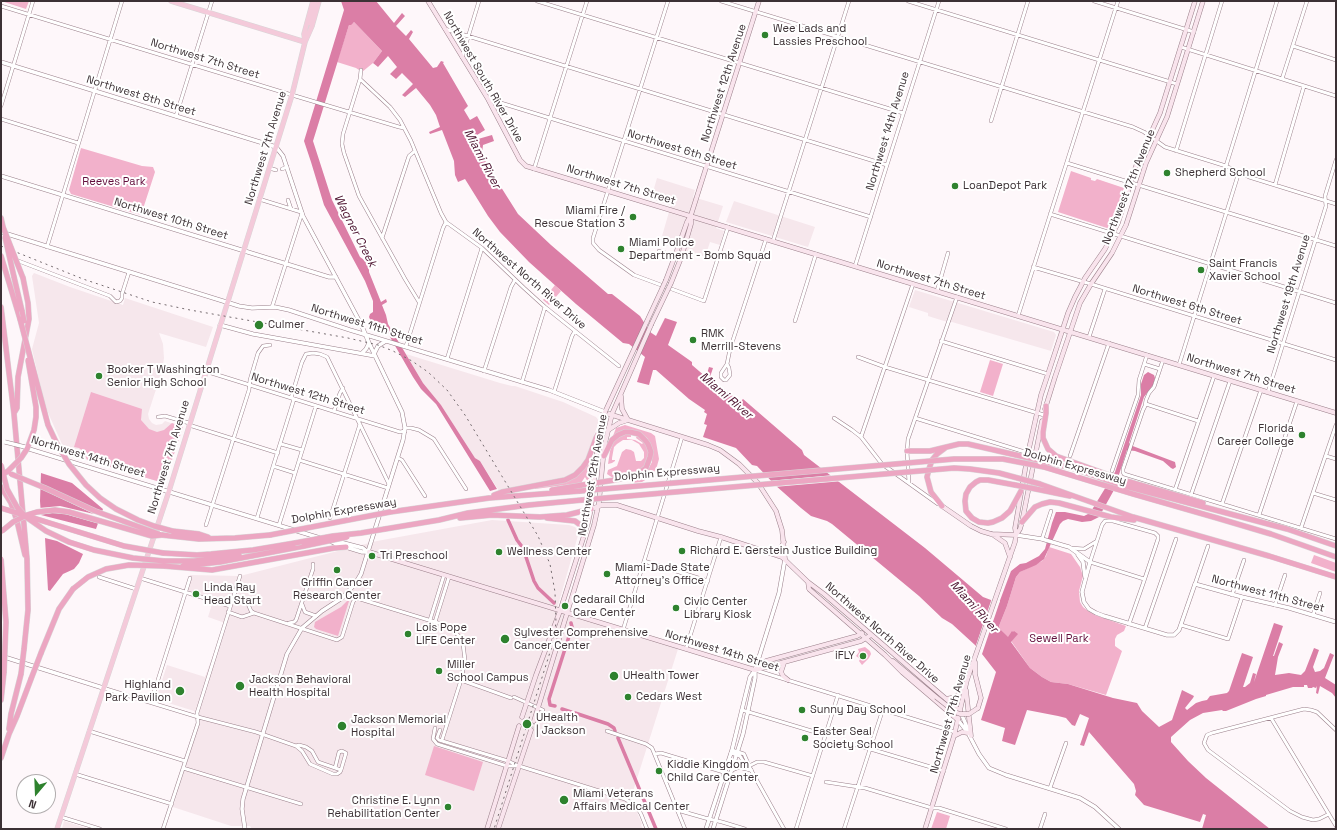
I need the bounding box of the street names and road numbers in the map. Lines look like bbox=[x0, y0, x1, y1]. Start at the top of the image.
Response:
street label: Northwest South River Drive bbox=[440, 9, 526, 145]
street label: Northwest 12th Avenue bbox=[699, 22, 749, 144]
street label: Northwest 7th Street bbox=[149, 36, 261, 82]
street label: Northwest 14th Avenue bbox=[864, 70, 912, 192]
street label: Northwest 8th Street bbox=[85, 73, 197, 119]
street label: Northwest 7th Avenue bbox=[242, 89, 290, 207]
street label: Northwest 6th Street bbox=[626, 127, 738, 173]
street label: Northwest 17th Avenue bbox=[1100, 127, 1158, 247]
street label: Northwest 7th Street bbox=[565, 162, 677, 208]
street label: Northwest 10th Street bbox=[112, 195, 230, 243]
street label: Northwest North River Drive bbox=[469, 226, 589, 332]
street label: Northwest 19th Avenue bbox=[1265, 233, 1313, 355]
street label: Northwest 7th Street bbox=[875, 257, 987, 303]
street label: Northwest 6th Street bbox=[1131, 282, 1243, 328]
street label: Northwest 11th Street bbox=[310, 302, 424, 348]
street label: Northwest 7th Street bbox=[1185, 351, 1297, 397]
street label: Northwest 12th Street bbox=[250, 370, 366, 418]
street label: Northwest 7th Avenue bbox=[145, 398, 193, 516]
street label: Northwest 12th Avenue bbox=[576, 413, 610, 537]
street label: Northwest 14th Street bbox=[29, 433, 147, 481]
street label: Dolphin Expressway bbox=[1022, 446, 1128, 488]
street label: Dolphin Expressway bbox=[613, 462, 721, 484]
street label: Dolphin Expressway bbox=[291, 495, 397, 527]
street label: Northwest 11th Street bbox=[1210, 573, 1326, 615]
street label: Northwest North River Drive bbox=[822, 580, 942, 686]
street label: Northwest 14th Street bbox=[663, 627, 781, 675]
street label: Northwest 17th Avenue bbox=[928, 653, 974, 775]

